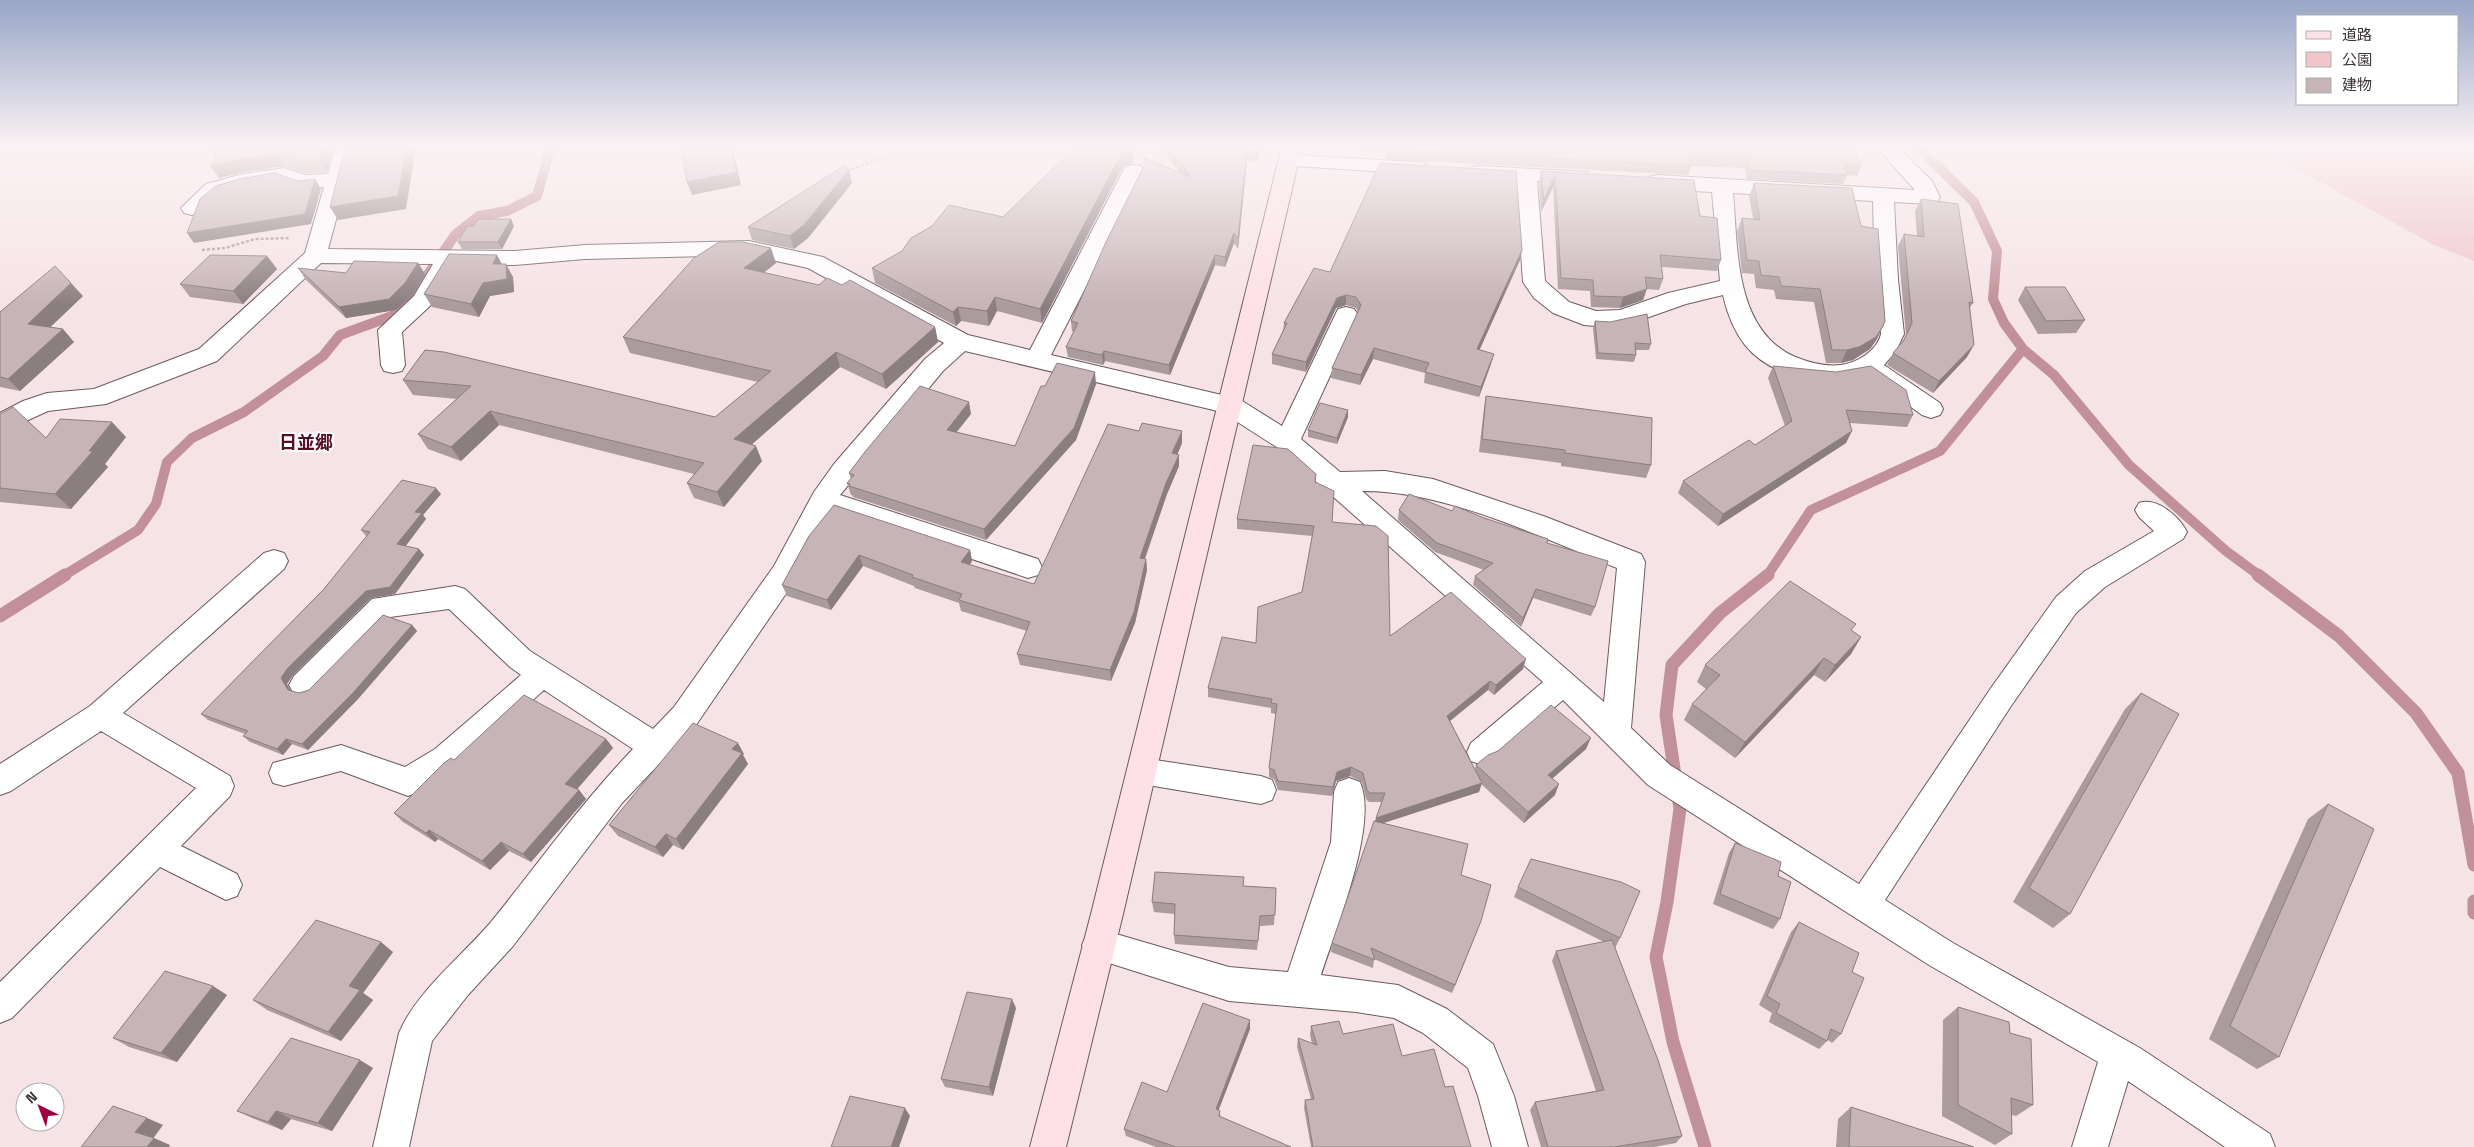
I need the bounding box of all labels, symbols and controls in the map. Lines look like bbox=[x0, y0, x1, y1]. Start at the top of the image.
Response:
legend bbox=[2296, 15, 2459, 105]
text: 道路 bbox=[2342, 25, 2372, 44]
text: 公園 bbox=[2342, 50, 2372, 69]
text: 建物 bbox=[2342, 75, 2372, 94]
district label: 日並郷 bbox=[279, 431, 333, 454]
north arrow bbox=[15, 1082, 65, 1132]
text: N bbox=[22, 1088, 41, 1107]

